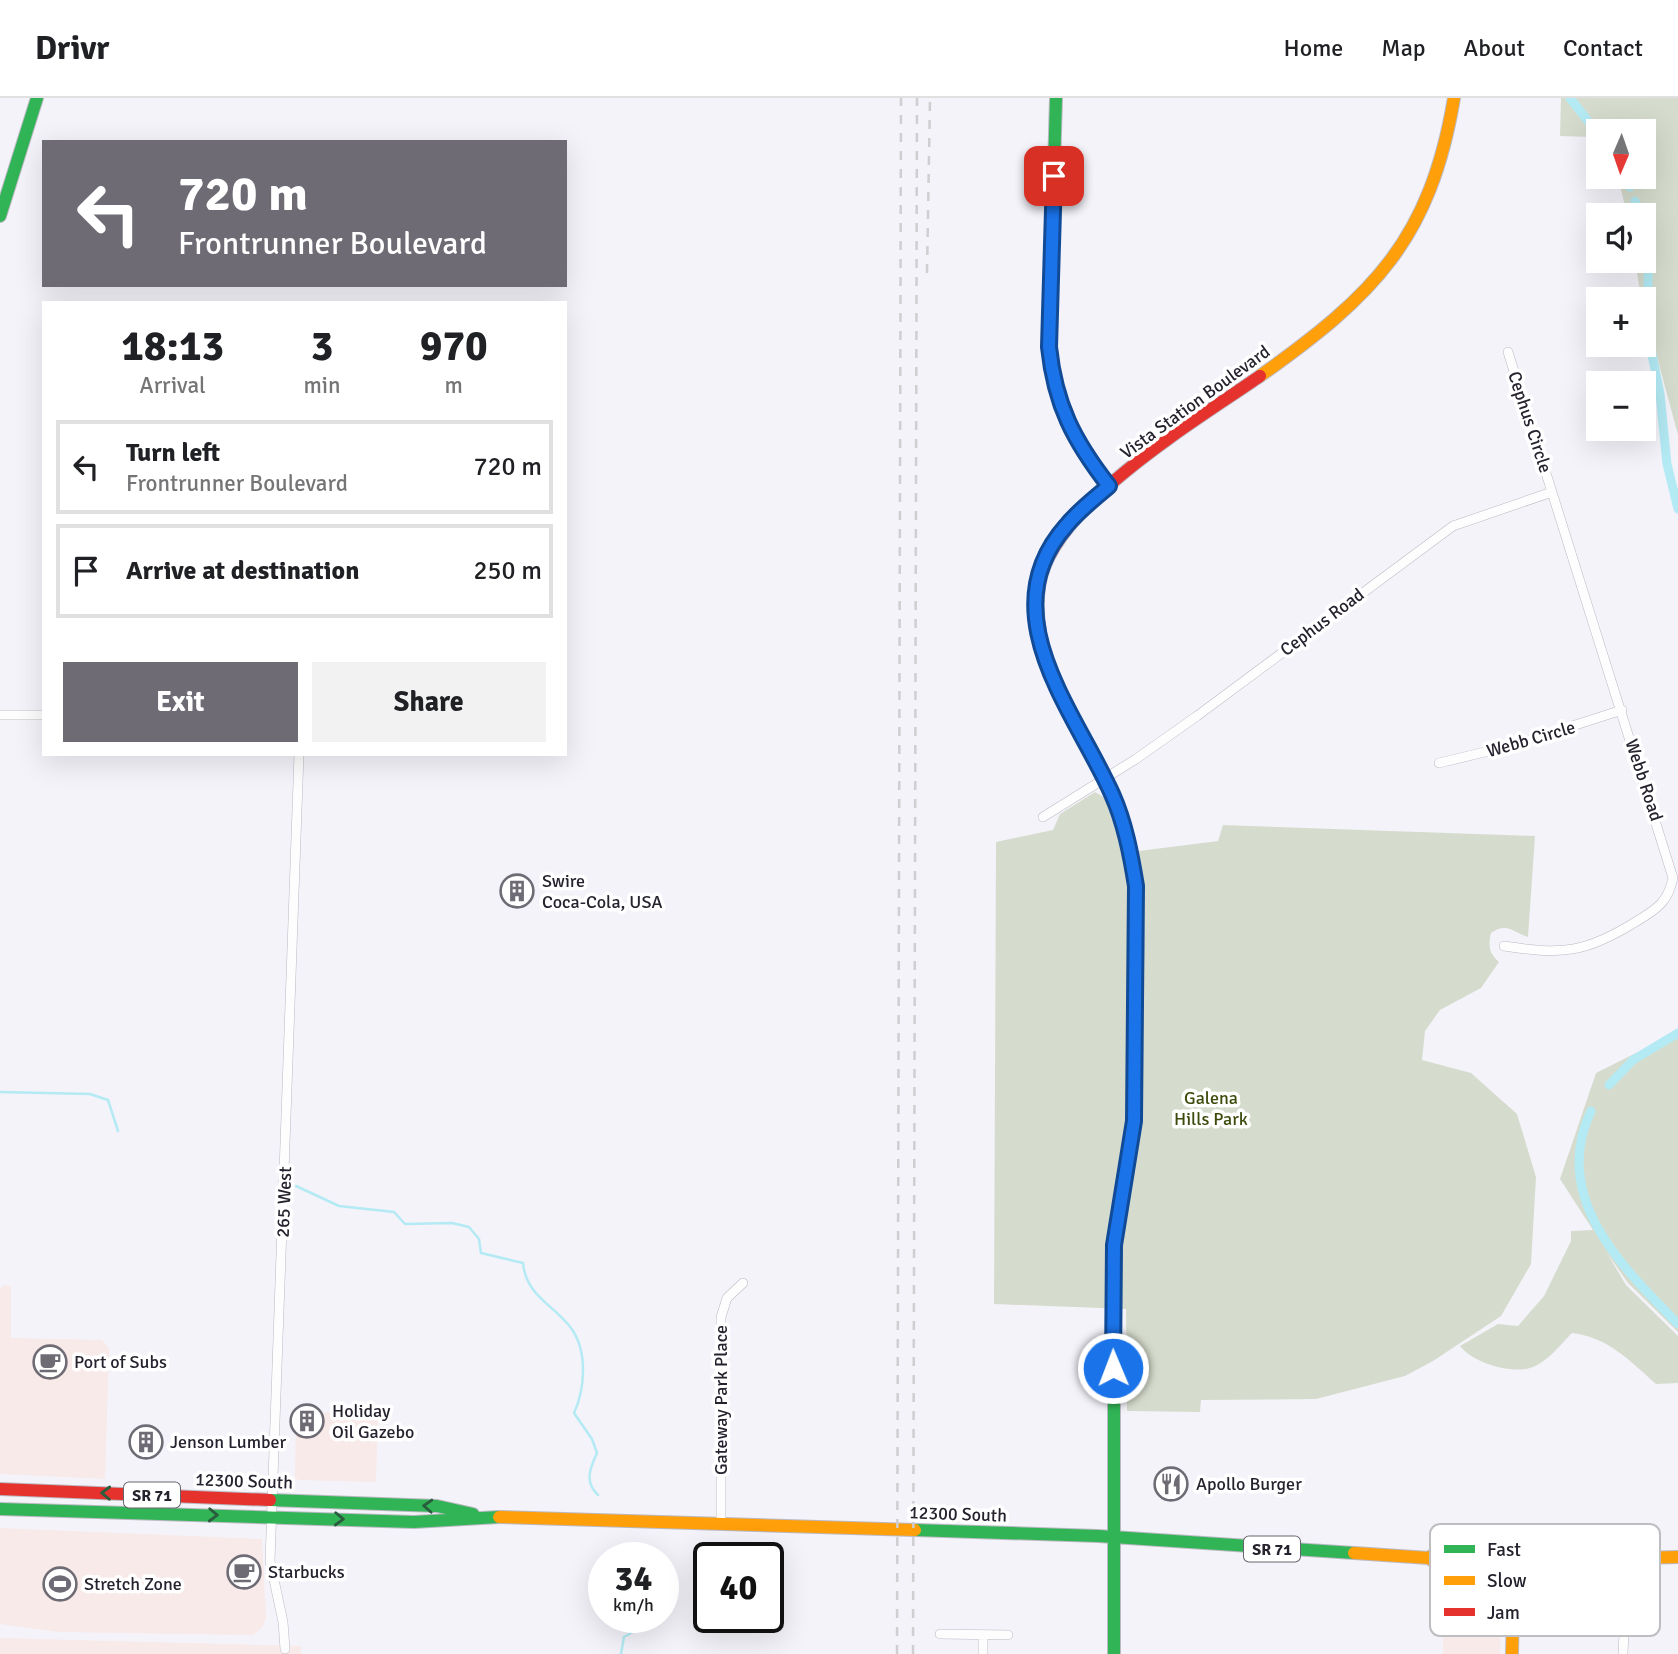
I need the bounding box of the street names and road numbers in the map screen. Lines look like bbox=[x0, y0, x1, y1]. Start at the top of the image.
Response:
street label: Vista Station Boulevard bbox=[1116, 340, 1274, 464]
street label: Cephus Circle bbox=[1503, 368, 1557, 476]
street label: Cephus Road bbox=[1276, 583, 1368, 661]
street label: Webb Circle bbox=[1484, 716, 1578, 762]
street label: Webb Road bbox=[1620, 736, 1668, 824]
street label: 265 West bbox=[272, 1166, 296, 1238]
street label: Gateway Park Place bbox=[710, 1325, 732, 1475]
street label: 12300 South bbox=[195, 1468, 293, 1494]
road number: SR 71 bbox=[124, 1483, 180, 1508]
street label: 12300 South bbox=[909, 1501, 1007, 1527]
road number: SR 71 bbox=[1244, 1536, 1300, 1562]

